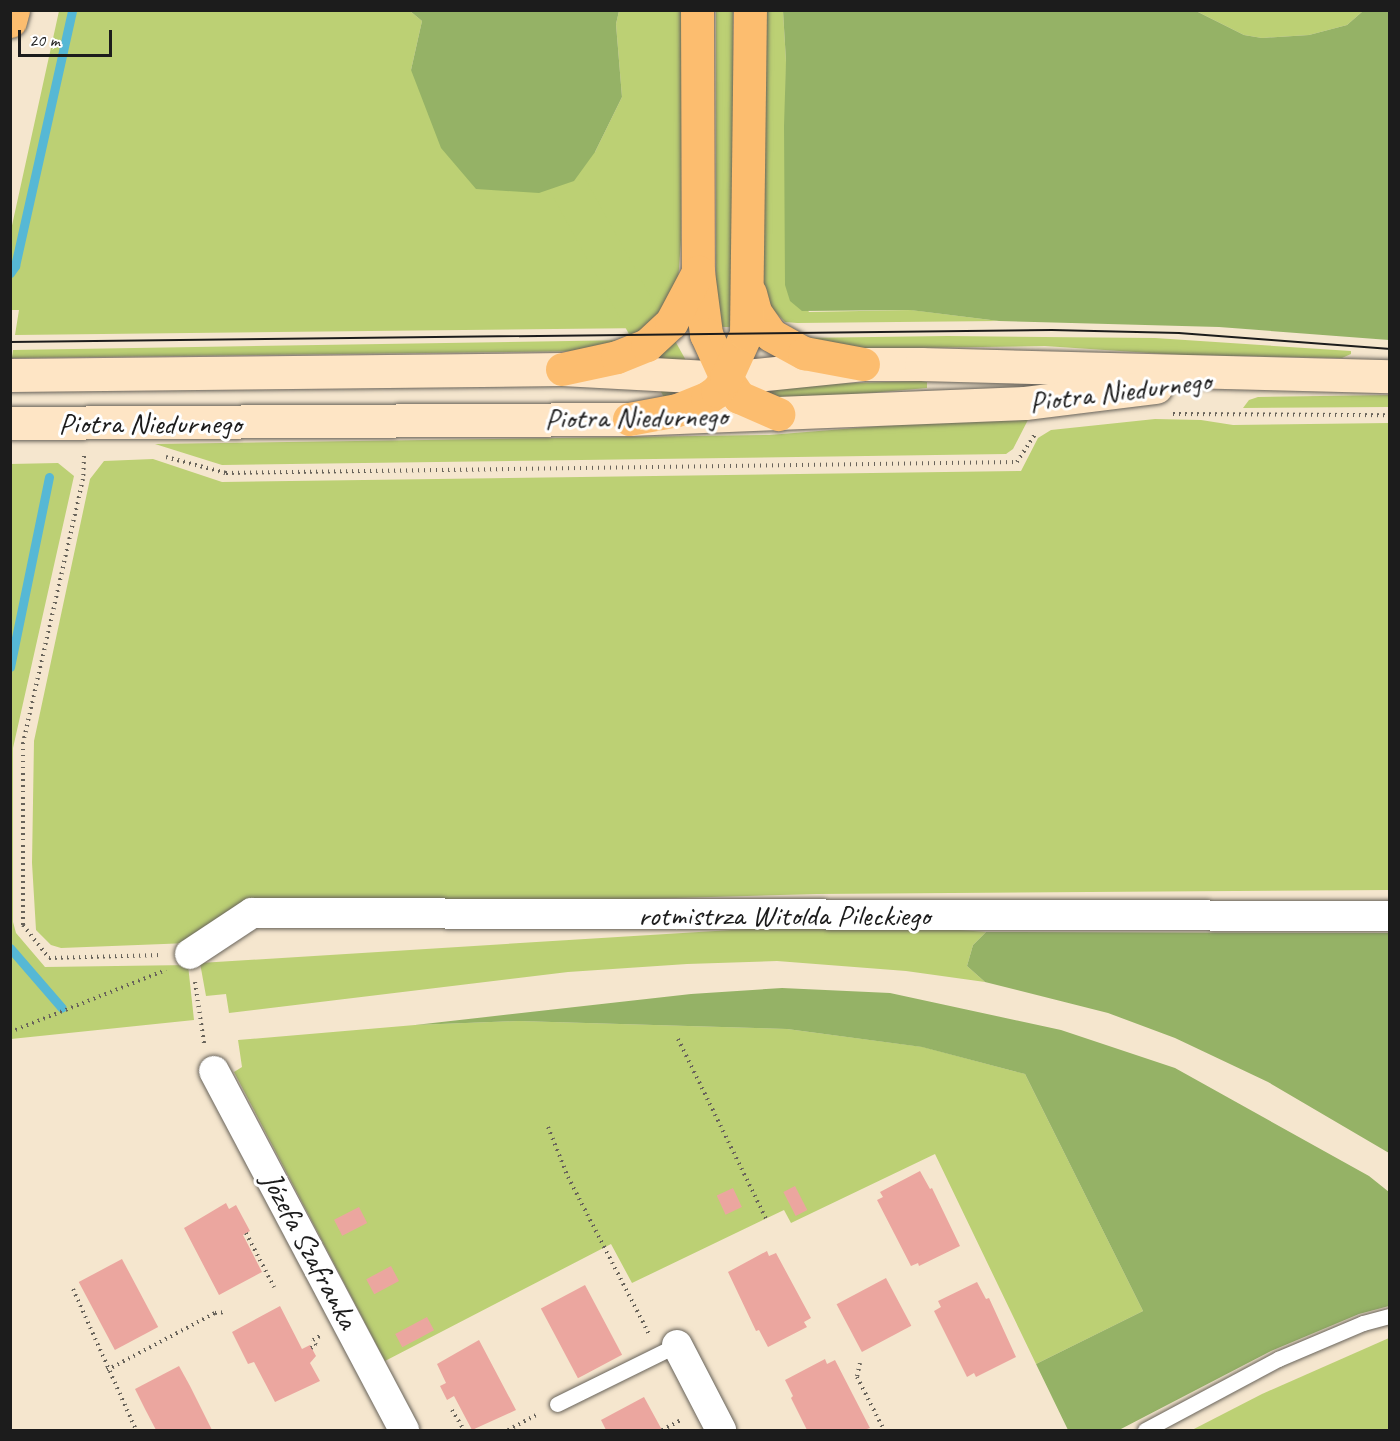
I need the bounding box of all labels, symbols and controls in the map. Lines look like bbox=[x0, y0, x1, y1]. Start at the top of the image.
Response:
scale bar bbox=[21, 18, 116, 56]
text: 20 m bbox=[29, 29, 60, 51]
street label: Piotra Niedurnego bbox=[1027, 362, 1213, 420]
street label: Piotra Niedurnego bbox=[544, 397, 728, 437]
street label: Piotra Niedurnego bbox=[59, 405, 241, 441]
street label: rotmistrza Witolda Pileckiego bbox=[638, 897, 930, 933]
street label: Józefa Szafranka bbox=[253, 1165, 367, 1335]

